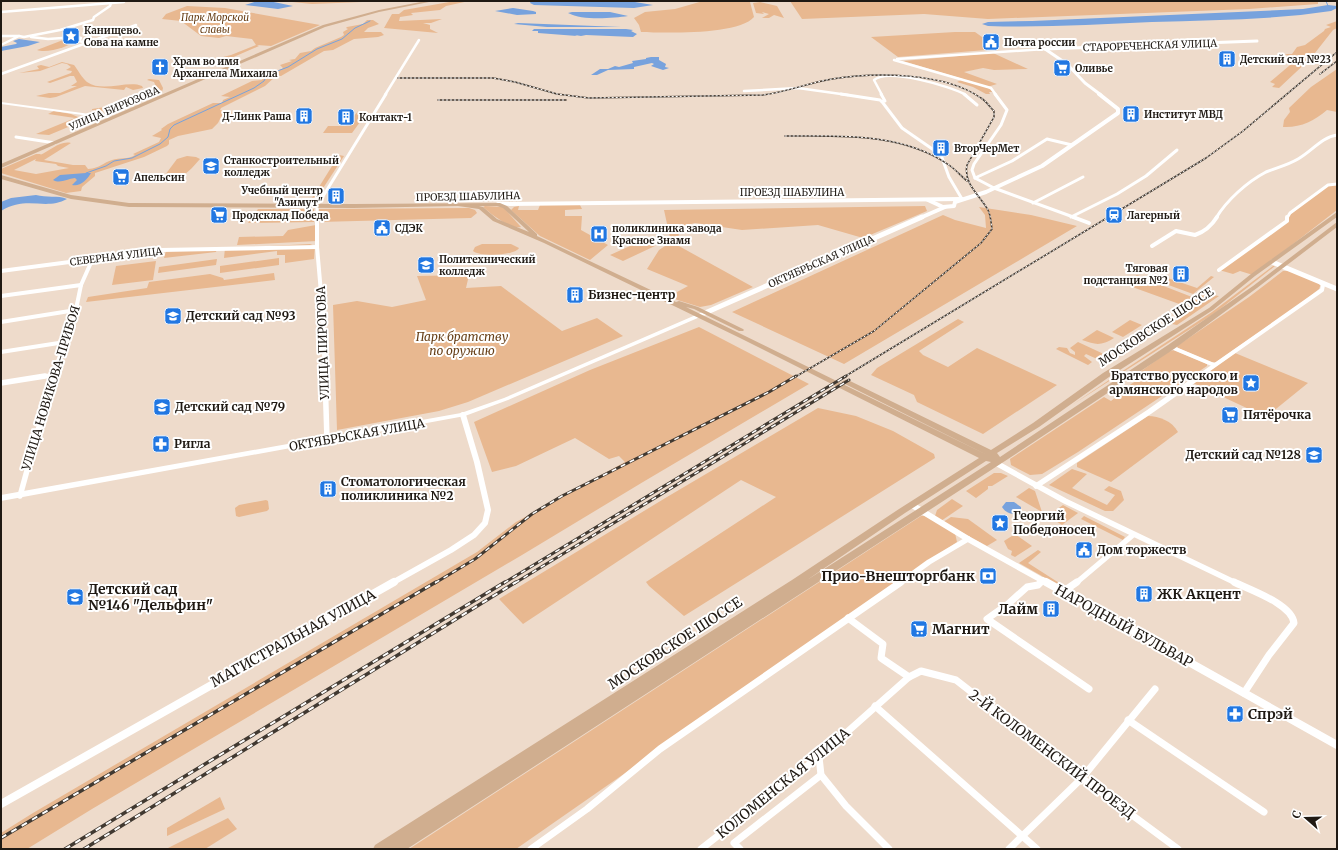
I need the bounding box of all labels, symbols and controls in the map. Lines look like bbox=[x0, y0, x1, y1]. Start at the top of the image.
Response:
park label: Парк Морской славы bbox=[181, 11, 249, 36]
place label: Канищево. Сова на камне bbox=[84, 24, 159, 49]
place icon: Канищево. Сова на камне bbox=[61, 26, 81, 46]
public building icon: Почта россии bbox=[981, 32, 1001, 52]
place label: Почта россии bbox=[1004, 36, 1075, 49]
street label: СТАРОРЕЧЕНСКАЯ УЛИЦА bbox=[1083, 37, 1218, 54]
building icon: Детский сад №23 bbox=[1217, 49, 1237, 69]
place label: Детский сад №23 bbox=[1240, 53, 1331, 66]
place label: Храм во имя Архангела Михаила bbox=[172, 55, 278, 80]
church icon: Храм во имя Архангела Михаила bbox=[150, 57, 170, 77]
supermarket icon: Оливье bbox=[1052, 58, 1072, 78]
place label: Оливье bbox=[1075, 62, 1113, 75]
street label: УЛИЦА БИРЮЗОВА bbox=[66, 83, 162, 134]
building icon: Институт МВД bbox=[1121, 104, 1141, 124]
building icon: Д-Линк Раша bbox=[294, 106, 314, 126]
building icon: Контакт-1 bbox=[336, 107, 356, 127]
place label: Институт МВД bbox=[1144, 108, 1224, 121]
place label: Д-Линк Раша bbox=[222, 110, 291, 123]
place label: Контакт-1 bbox=[359, 111, 412, 124]
building icon: ВторЧерМет bbox=[931, 138, 951, 158]
place label: ВторЧерМет bbox=[954, 142, 1019, 155]
place label: Станкостроительный колледж bbox=[224, 154, 339, 179]
school or university icon: Станкостроительный колледж bbox=[201, 156, 221, 176]
supermarket icon: Апельсин bbox=[111, 167, 131, 187]
place label: Апельсин bbox=[133, 171, 185, 184]
place label: Учебный центр "Азимут" bbox=[241, 184, 324, 209]
building icon: Учебный центр "Азимут" bbox=[326, 186, 346, 206]
street label: ПРОЕЗД ШАБУЛИНА bbox=[740, 186, 845, 199]
street label: ПРОЕЗД ШАБУЛИНА bbox=[416, 189, 521, 204]
supermarket icon: Продсклад Победа bbox=[209, 205, 229, 225]
station icon: Лагерный bbox=[1104, 205, 1124, 225]
place label: Продсклад Победа bbox=[232, 209, 329, 222]
place label: Лагерный bbox=[1127, 209, 1180, 222]
public building icon: СДЭК bbox=[372, 218, 392, 238]
place label: СДЭК bbox=[395, 222, 423, 235]
place label: поликлиника завода Красное Знамя bbox=[612, 222, 722, 247]
hospital icon: поликлиника завода Красное Знамя bbox=[589, 224, 609, 244]
street label: ОКТЯБРЬСКАЯ УЛИЦА bbox=[766, 232, 877, 291]
street label: СЕВЕРНАЯ УЛИЦА bbox=[69, 244, 164, 269]
place label: Политехнический колледж bbox=[439, 253, 536, 278]
school or university icon: Политехнический колледж bbox=[416, 255, 436, 275]
place label: Тяговая подстанция №2 bbox=[1084, 262, 1168, 287]
building icon: Тяговая подстанция №2 bbox=[1171, 264, 1191, 284]
street label: МОСКОВСКОЕ ШОССЕ bbox=[1096, 284, 1216, 369]
street label: УЛИЦА ПИРОГОВА bbox=[313, 285, 332, 401]
building icon: Бизнес-центр bbox=[565, 285, 585, 305]
place label: Бизнес-центр bbox=[588, 287, 676, 302]
street label: УЛИЦА НОВИКОВА-ПРИБОЯ bbox=[18, 303, 83, 473]
school or university icon: Детский сад №93 bbox=[163, 306, 183, 326]
place label: Детский сад №93 bbox=[186, 308, 296, 323]
park label: Парк братству по оружию bbox=[416, 329, 509, 358]
place label: Братство русского и армянского народов bbox=[1109, 368, 1239, 397]
place icon: Братство русского и армянского народов bbox=[1241, 373, 1261, 393]
school or university icon: Детский сад №79 bbox=[152, 397, 172, 417]
place label: Детский сад №79 bbox=[175, 399, 285, 414]
supermarket icon: Пятёрочка bbox=[1220, 405, 1240, 425]
place label: Пятёрочка bbox=[1243, 407, 1312, 422]
street label: ОКТЯБРЬСКАЯ УЛИЦА bbox=[288, 415, 426, 454]
pharmacy icon: Ригла bbox=[151, 434, 171, 454]
place label: Ригла bbox=[174, 436, 211, 451]
school or university icon: Детский сад №128 bbox=[1304, 445, 1324, 465]
place label: Детский сад №128 bbox=[1186, 447, 1301, 462]
place label: Стоматологическая поликлиника №2 bbox=[341, 474, 466, 503]
building icon: Стоматологическая поликлиника №2 bbox=[318, 479, 338, 499]
place label: Георгий Победоносец bbox=[1013, 508, 1096, 537]
place icon: Георгий Победоносец bbox=[990, 513, 1010, 533]
public building icon: Дом торжеств bbox=[1074, 540, 1094, 560]
place label: Дом торжеств bbox=[1097, 542, 1187, 557]
bank icon: Прио-Внешторгбанк bbox=[978, 566, 998, 586]
place label: Прио-Внешторгбанк bbox=[821, 567, 976, 585]
place label: Детский сад №146 "Дельфин" bbox=[88, 580, 213, 614]
street label: НАРОДНЫЙ БУЛЬВАР bbox=[1052, 581, 1196, 671]
building icon: ЖК Акцент bbox=[1134, 584, 1154, 604]
street label: МАГИСТРАЛЬНАЯ УЛИЦА bbox=[207, 585, 379, 691]
place label: ЖК Акцент bbox=[1157, 585, 1241, 603]
school or university icon: Детский сад №146 "Дельфин" bbox=[65, 587, 85, 607]
street label: МОСКОВСКОЕ ШОССЕ bbox=[605, 593, 745, 693]
building icon: Лайм bbox=[1041, 599, 1061, 619]
place label: Лайм bbox=[998, 600, 1038, 618]
supermarket icon: Магнит bbox=[909, 619, 929, 639]
place label: Магнит bbox=[932, 620, 990, 638]
street label: 2-Й КОЛОМЕНСКИЙ ПРОЕЗД bbox=[965, 686, 1139, 822]
pharmacy icon: Спрэй bbox=[1225, 704, 1245, 724]
place label: Спрэй bbox=[1248, 705, 1293, 723]
street label: КОЛОМЕНСКАЯ УЛИЦА bbox=[713, 724, 853, 842]
north arrow bbox=[1286, 798, 1326, 838]
text: С bbox=[1289, 809, 1304, 820]

